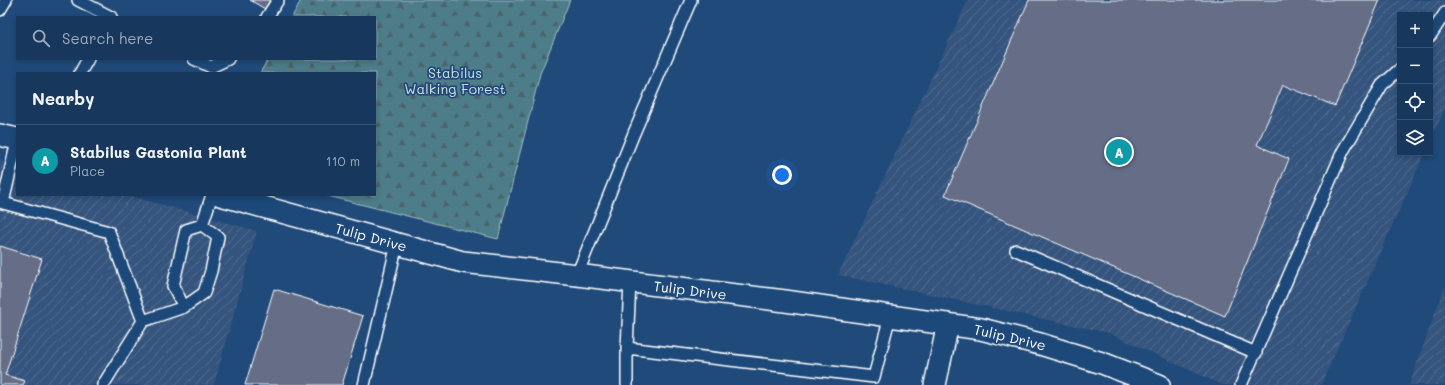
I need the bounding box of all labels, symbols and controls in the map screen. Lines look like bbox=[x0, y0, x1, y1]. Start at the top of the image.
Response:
map controls bbox=[1397, 12, 1433, 156]
button: + bbox=[1397, 12, 1433, 48]
search box bbox=[16, 16, 376, 60]
icon: search bbox=[30, 27, 52, 49]
text: Search here bbox=[62, 28, 153, 48]
button: − bbox=[1397, 48, 1433, 84]
park label: Stabilus Walking Forest bbox=[404, 63, 506, 98]
button: locate bbox=[1397, 84, 1433, 120]
text: Nearby bbox=[32, 87, 94, 109]
button: layers bbox=[1397, 120, 1433, 156]
pin: A bbox=[1106, 137, 1132, 167]
text: Stabilus Gastonia Plant bbox=[70, 142, 247, 162]
text: A bbox=[40, 152, 50, 169]
text: 110 m bbox=[326, 152, 360, 169]
text: Place bbox=[70, 162, 105, 179]
your location bbox=[772, 165, 792, 185]
street label: Tulip Drive bbox=[333, 218, 409, 256]
street label: Tulip Drive bbox=[652, 276, 728, 304]
street label: Tulip Drive bbox=[972, 319, 1048, 355]

